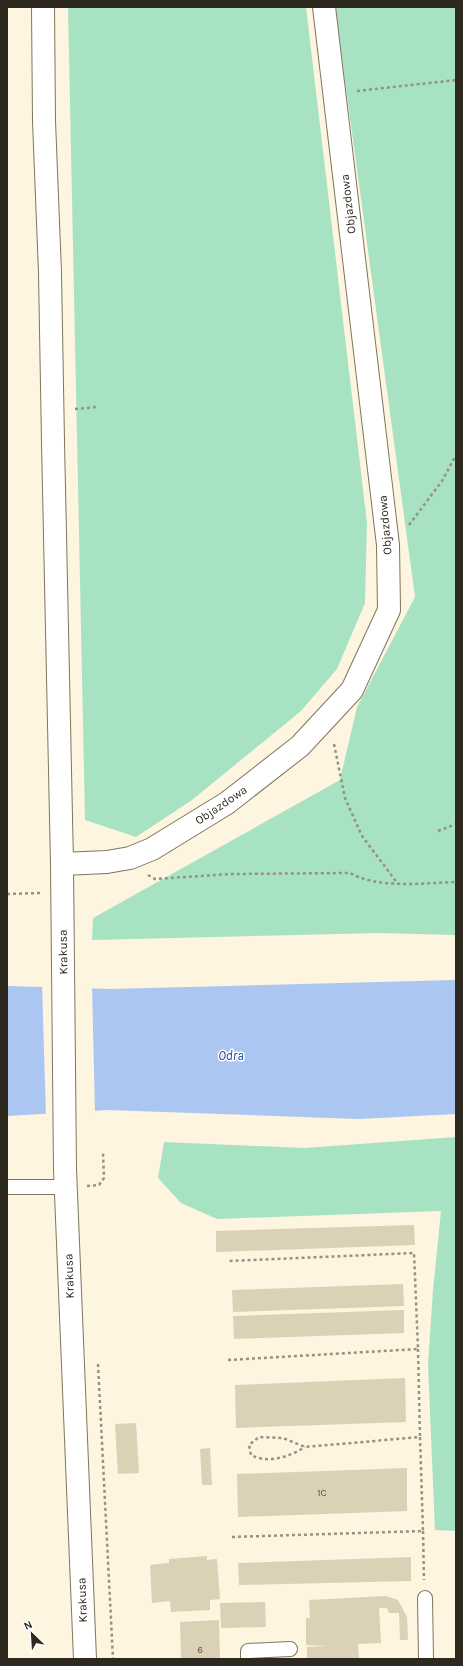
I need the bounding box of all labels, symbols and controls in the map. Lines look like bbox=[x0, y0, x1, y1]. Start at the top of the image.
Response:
street label: Objazdowa bbox=[337, 173, 359, 235]
street label: Objazdowa bbox=[375, 495, 395, 555]
street label: Objazdowa bbox=[192, 782, 250, 828]
street label: Krakusa bbox=[56, 929, 70, 975]
water label: Odra bbox=[218, 1048, 244, 1063]
street label: Krakusa bbox=[61, 1253, 77, 1299]
house number: 1C bbox=[317, 1487, 327, 1499]
street label: Krakusa bbox=[74, 1577, 90, 1623]
north arrow bbox=[12, 1614, 52, 1654]
text: N bbox=[22, 1618, 34, 1633]
house number: 6 bbox=[197, 1644, 203, 1656]

